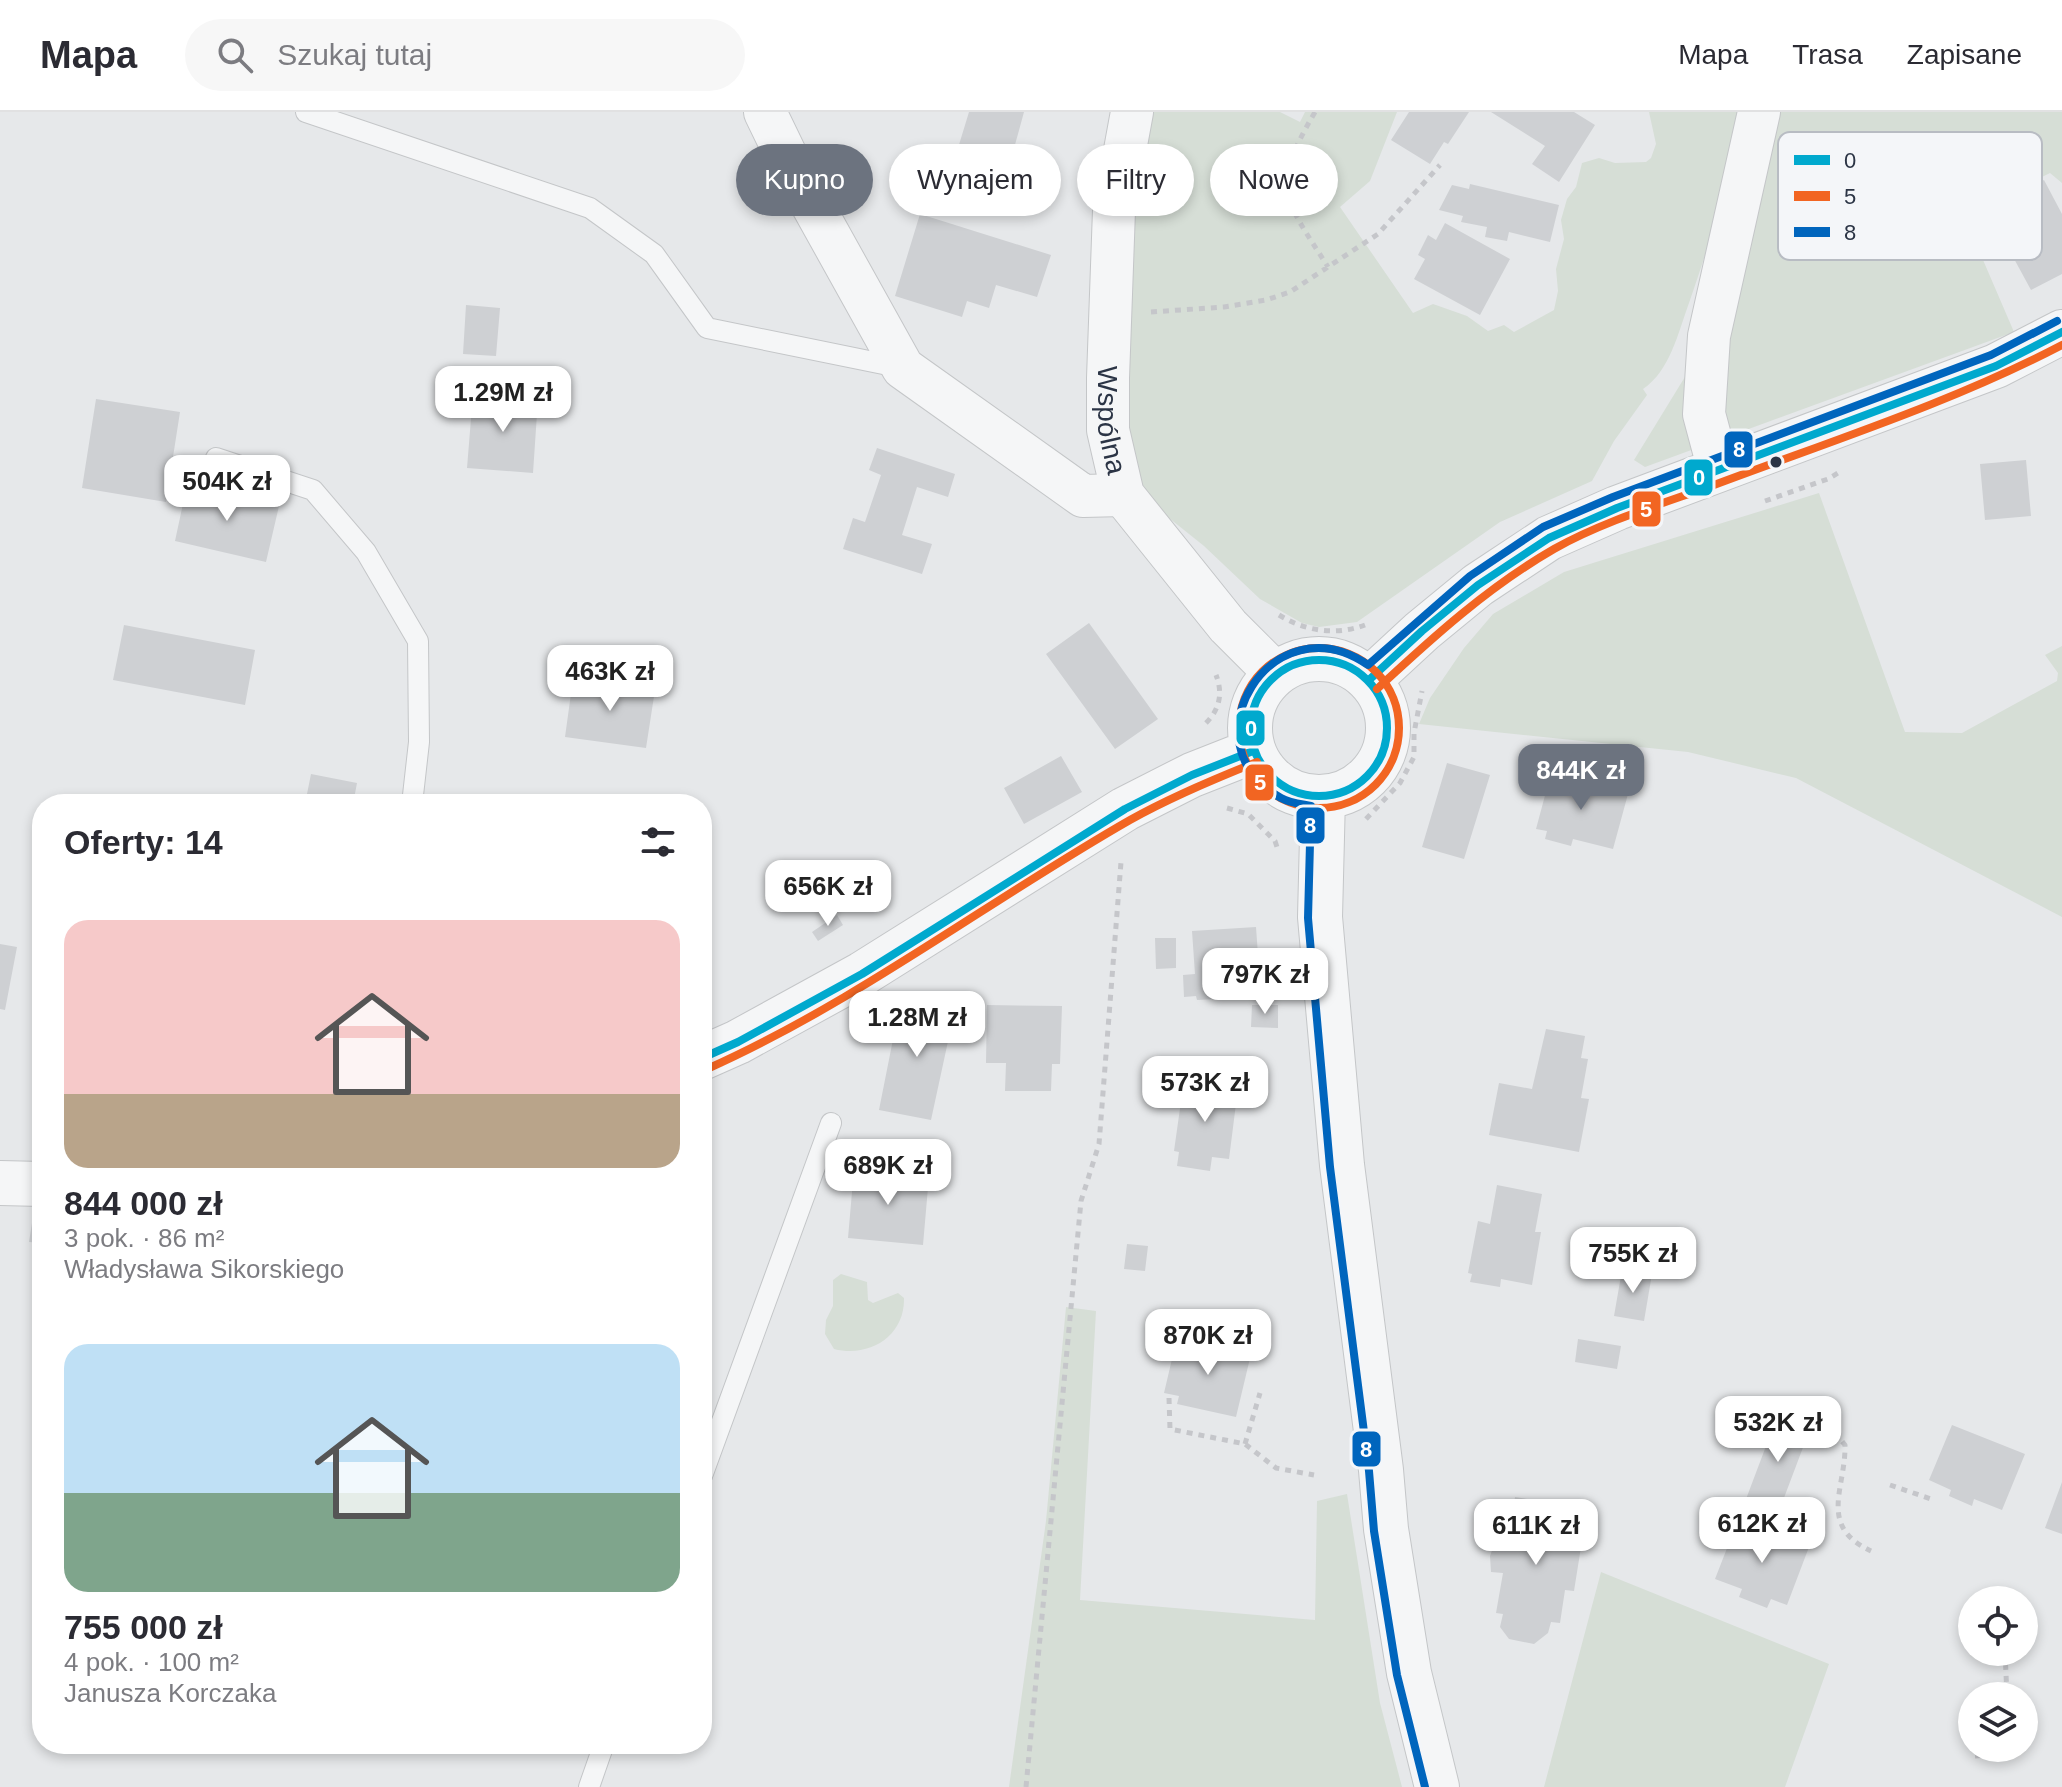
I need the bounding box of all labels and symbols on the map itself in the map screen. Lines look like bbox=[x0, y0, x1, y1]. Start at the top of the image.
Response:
legend bbox=[1778, 132, 2042, 260]
text: 0 bbox=[1844, 148, 1856, 173]
text: 5 bbox=[1844, 184, 1856, 209]
text: 8 bbox=[1844, 220, 1856, 245]
pin: 1.29M zł bbox=[420, 366, 586, 434]
street label: Wspólna bbox=[1093, 366, 1133, 477]
line badge: 8 bbox=[1723, 430, 1754, 469]
text: 8 bbox=[1733, 437, 1745, 462]
unlabelled marker bbox=[1768, 454, 1784, 470]
pin: 504K zł bbox=[153, 455, 301, 523]
line badge: 0 bbox=[1683, 458, 1714, 497]
text: 0 bbox=[1693, 465, 1705, 490]
line badge: 5 bbox=[1631, 490, 1662, 528]
text: 5 bbox=[1640, 497, 1652, 522]
pin: 463K zł bbox=[536, 645, 684, 713]
line badge: 0 bbox=[1235, 709, 1266, 747]
text: 0 bbox=[1245, 716, 1257, 741]
pin: 844K zł bbox=[1507, 744, 1655, 812]
line badge: 5 bbox=[1244, 763, 1275, 802]
text: 5 bbox=[1254, 770, 1266, 795]
line badge: 8 bbox=[1295, 806, 1326, 845]
text: 8 bbox=[1304, 813, 1316, 838]
pin: 656K zł bbox=[754, 860, 902, 928]
pin: 797K zł bbox=[1191, 948, 1339, 1016]
pin: 1.28M zł bbox=[834, 991, 1000, 1059]
pin: 573K zł bbox=[1131, 1056, 1279, 1124]
pin: 689K zł bbox=[814, 1139, 962, 1207]
pin: 755K zł bbox=[1559, 1227, 1707, 1295]
pin: 870K zł bbox=[1134, 1309, 1282, 1377]
pin: 532K zł bbox=[1704, 1396, 1852, 1464]
line badge: 8 bbox=[1351, 1430, 1382, 1468]
text: 8 bbox=[1360, 1437, 1372, 1462]
pin: 612K zł bbox=[1688, 1497, 1836, 1565]
pin: 611K zł bbox=[1462, 1499, 1610, 1567]

